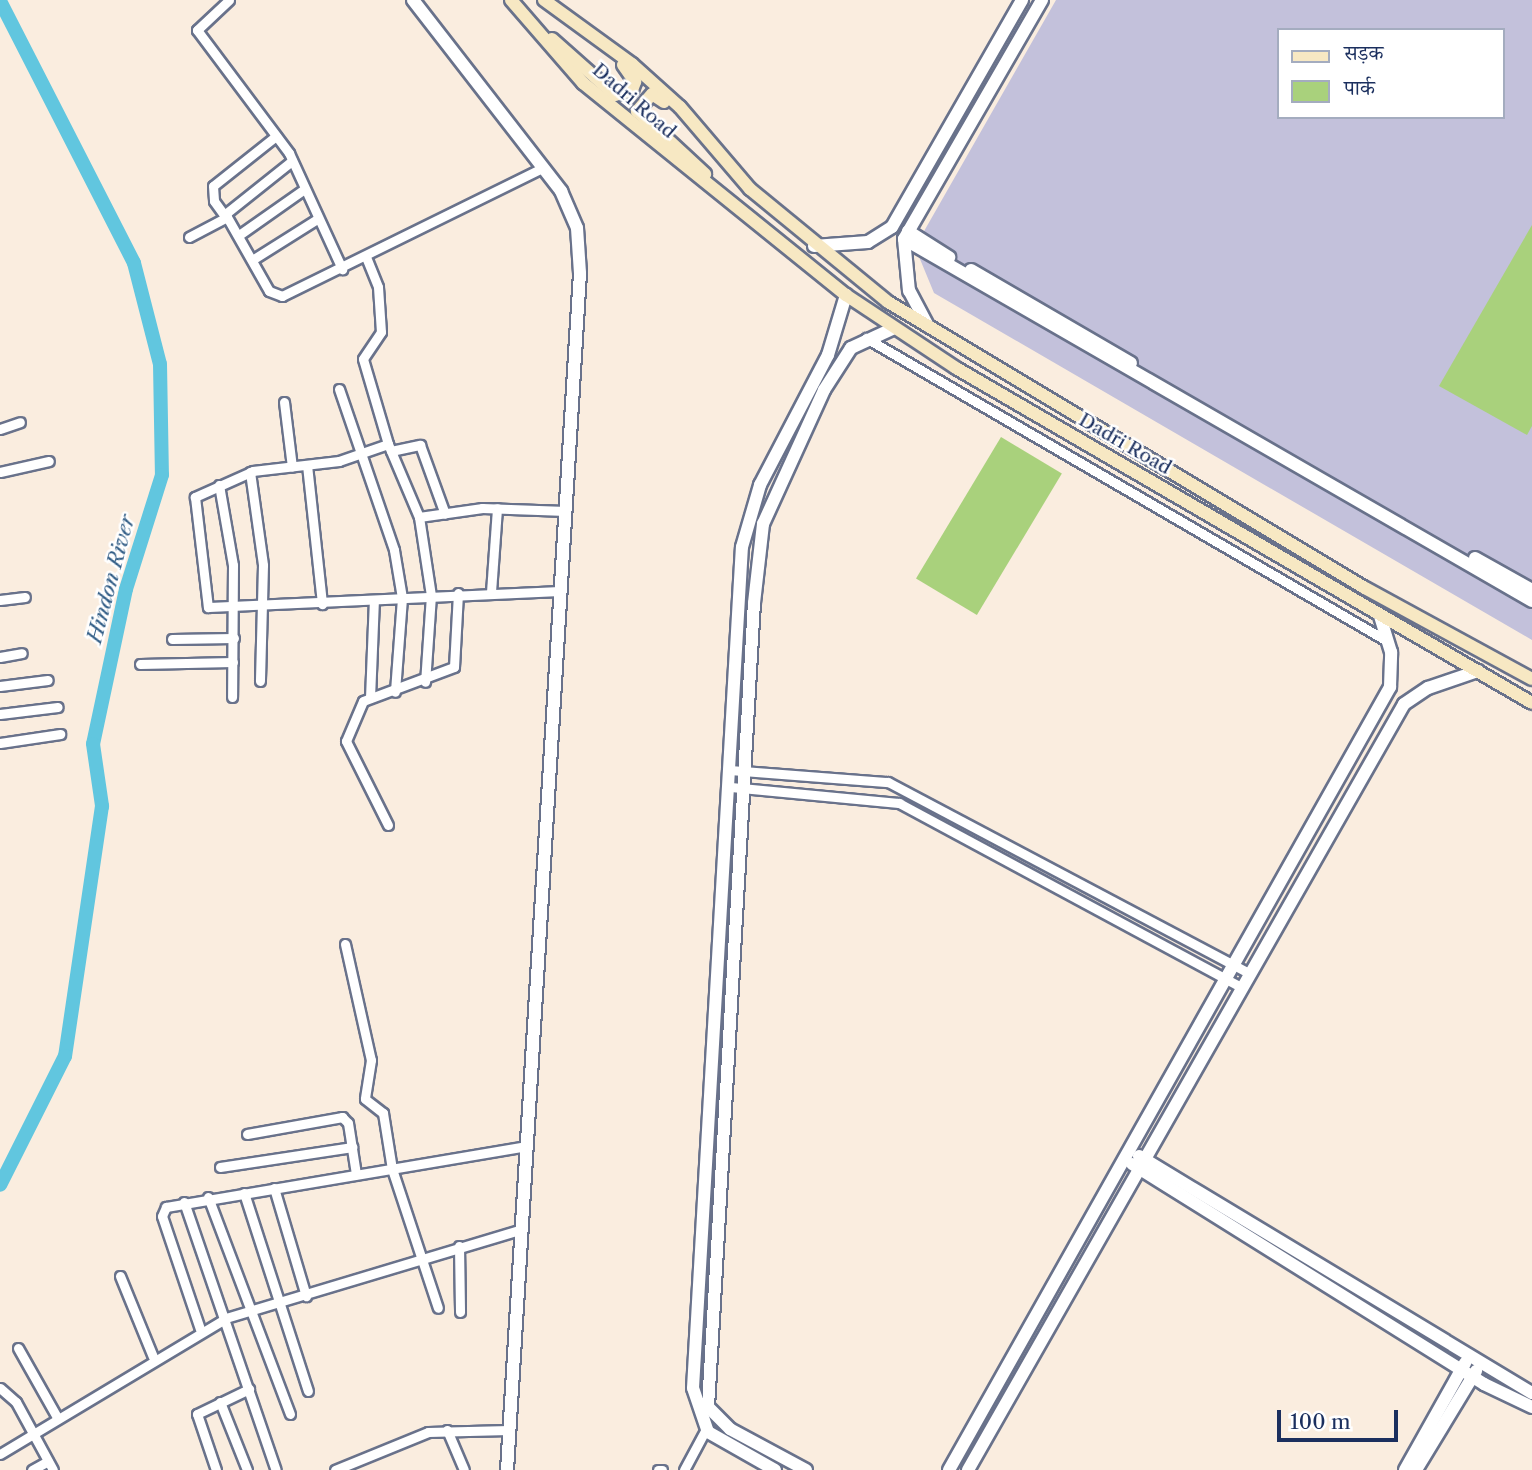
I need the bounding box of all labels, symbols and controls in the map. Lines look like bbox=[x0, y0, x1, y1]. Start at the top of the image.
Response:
legend bbox=[1276, 28, 1504, 119]
text: सड़क bbox=[1344, 40, 1383, 65]
street label: Dadri Road bbox=[588, 59, 680, 143]
text: पार्क bbox=[1344, 75, 1375, 100]
street label: Dadri Road bbox=[1075, 408, 1175, 480]
water label: Hindon River bbox=[82, 512, 140, 646]
scale bar bbox=[1280, 1396, 1401, 1440]
text: 100 m bbox=[1290, 1409, 1351, 1434]

